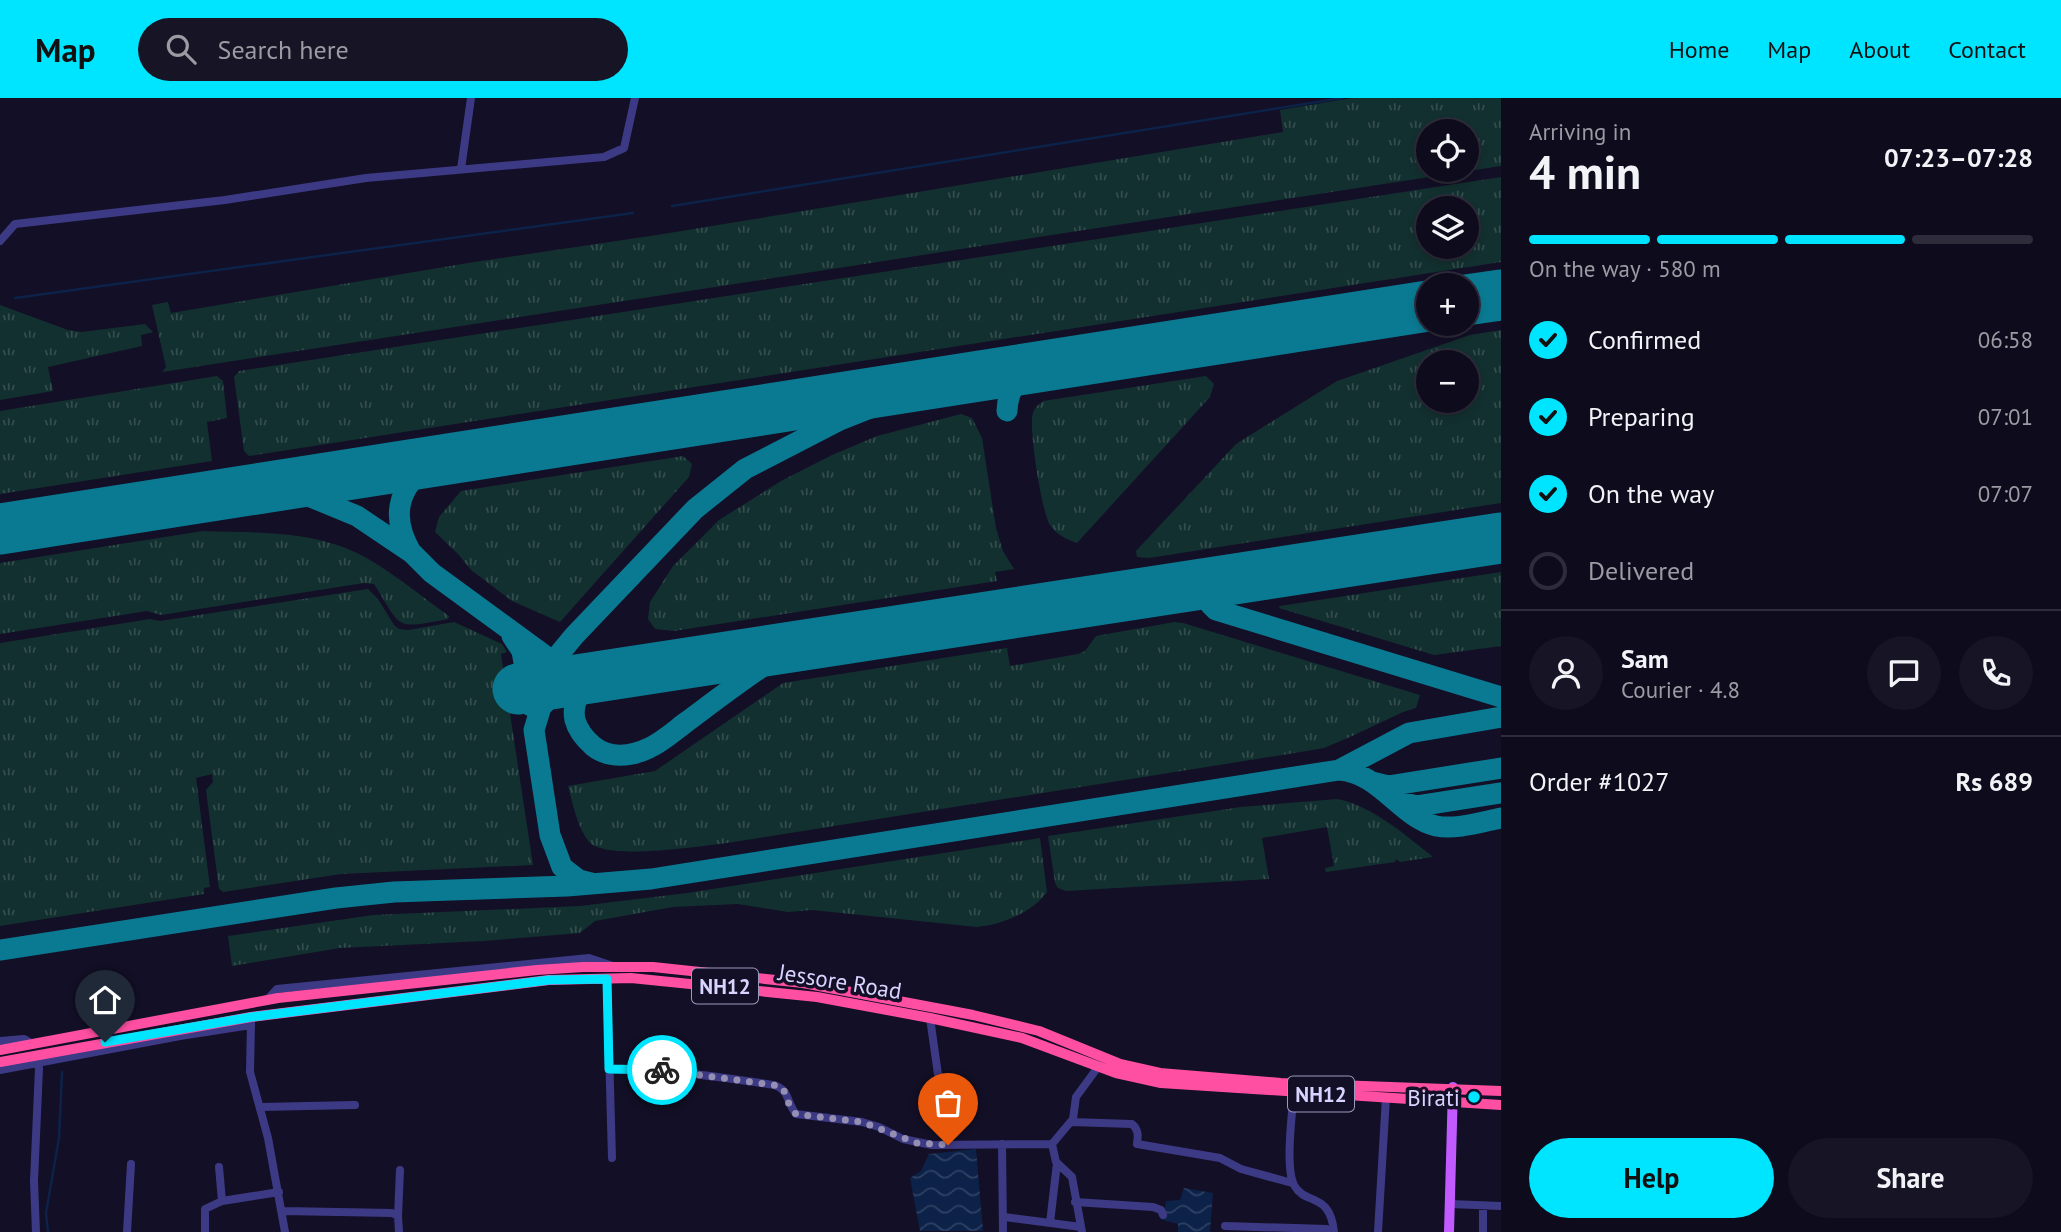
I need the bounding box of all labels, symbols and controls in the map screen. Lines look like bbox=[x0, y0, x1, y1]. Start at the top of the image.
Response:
search box bbox=[138, 18, 628, 81]
text: Map bbox=[35, 28, 96, 71]
icon: search bbox=[162, 30, 200, 68]
text: Search here bbox=[218, 33, 349, 66]
text: Home bbox=[1669, 34, 1729, 65]
text: Map bbox=[1767, 34, 1811, 65]
text: About bbox=[1849, 34, 1910, 65]
text: Contact bbox=[1948, 34, 2026, 65]
text: Arriving in bbox=[1529, 117, 1631, 146]
map controls bbox=[1416, 119, 1479, 413]
button: locate bbox=[1416, 119, 1479, 182]
text: 07:23–07:28 bbox=[1884, 141, 2033, 174]
text: 4 min bbox=[1529, 142, 1641, 202]
button: layers bbox=[1416, 196, 1479, 259]
text: On the way · 580 m bbox=[1529, 254, 1721, 283]
button: + bbox=[1416, 273, 1479, 336]
icon: check bbox=[1529, 321, 1567, 359]
text: Confirmed bbox=[1588, 323, 1701, 356]
text: 06:58 bbox=[1978, 325, 2033, 354]
button: − bbox=[1416, 350, 1479, 413]
icon: check bbox=[1529, 398, 1567, 436]
text: Preparing bbox=[1588, 400, 1695, 433]
text: 07:01 bbox=[1978, 402, 2033, 431]
icon: check bbox=[1529, 475, 1567, 513]
text: On the way bbox=[1588, 477, 1714, 510]
text: 07:07 bbox=[1978, 479, 2033, 508]
text: Delivered bbox=[1588, 554, 1694, 587]
button: person bbox=[1529, 636, 1603, 710]
button: chat bbox=[1867, 636, 1941, 710]
button: phone bbox=[1959, 636, 2033, 710]
text: Sam bbox=[1621, 642, 1669, 675]
text: Courier · 4.8 bbox=[1621, 675, 1740, 704]
text: Order #1027 bbox=[1529, 765, 1669, 798]
text: Rs 689 bbox=[1956, 765, 2033, 798]
street label: Jessore Road bbox=[775, 957, 904, 1005]
road number: NH12 bbox=[692, 968, 758, 1004]
pin bbox=[75, 970, 135, 1042]
icon: home bbox=[86, 981, 124, 1019]
courier bbox=[627, 1035, 697, 1105]
icon: bike bbox=[643, 1051, 681, 1089]
pin bbox=[918, 1073, 978, 1145]
road number: NH12 bbox=[1288, 1076, 1354, 1112]
place label: Birati bbox=[1407, 1083, 1460, 1112]
icon: bag bbox=[929, 1084, 967, 1122]
marker: Birati bbox=[1466, 1089, 1482, 1105]
button: Help bbox=[1529, 1138, 1774, 1218]
button: Share bbox=[1788, 1138, 2033, 1218]

